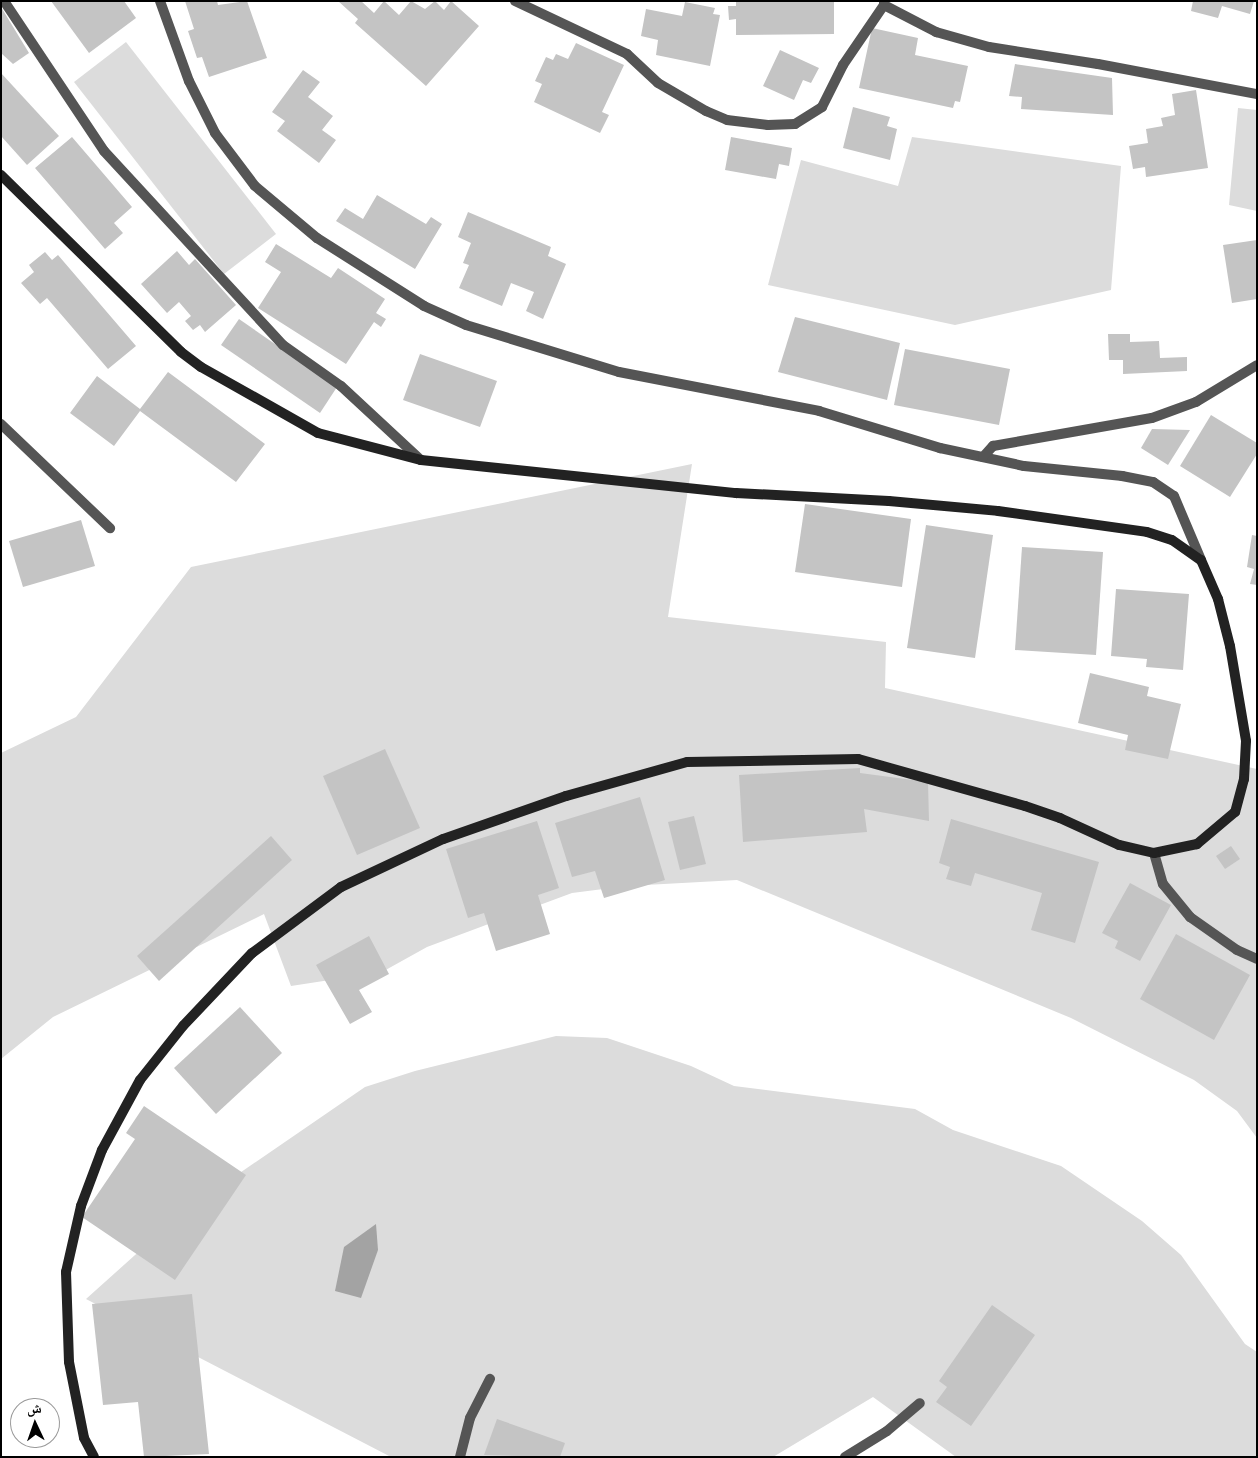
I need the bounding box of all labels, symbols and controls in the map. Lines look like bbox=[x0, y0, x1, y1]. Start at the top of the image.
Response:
north arrow bbox=[10, 1398, 60, 1448]
text: ش bbox=[26, 1400, 42, 1417]

